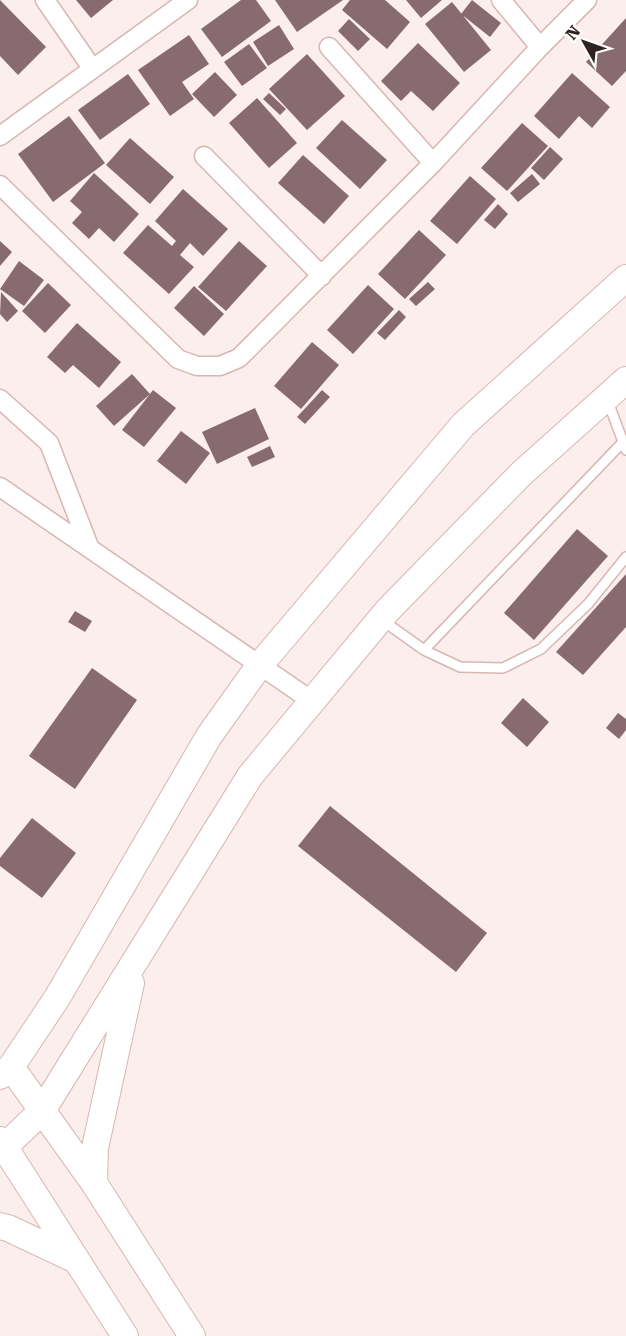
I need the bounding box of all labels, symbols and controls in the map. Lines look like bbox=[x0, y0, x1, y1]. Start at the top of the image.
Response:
north arrow bbox=[554, 12, 614, 72]
text: N bbox=[562, 22, 584, 44]

